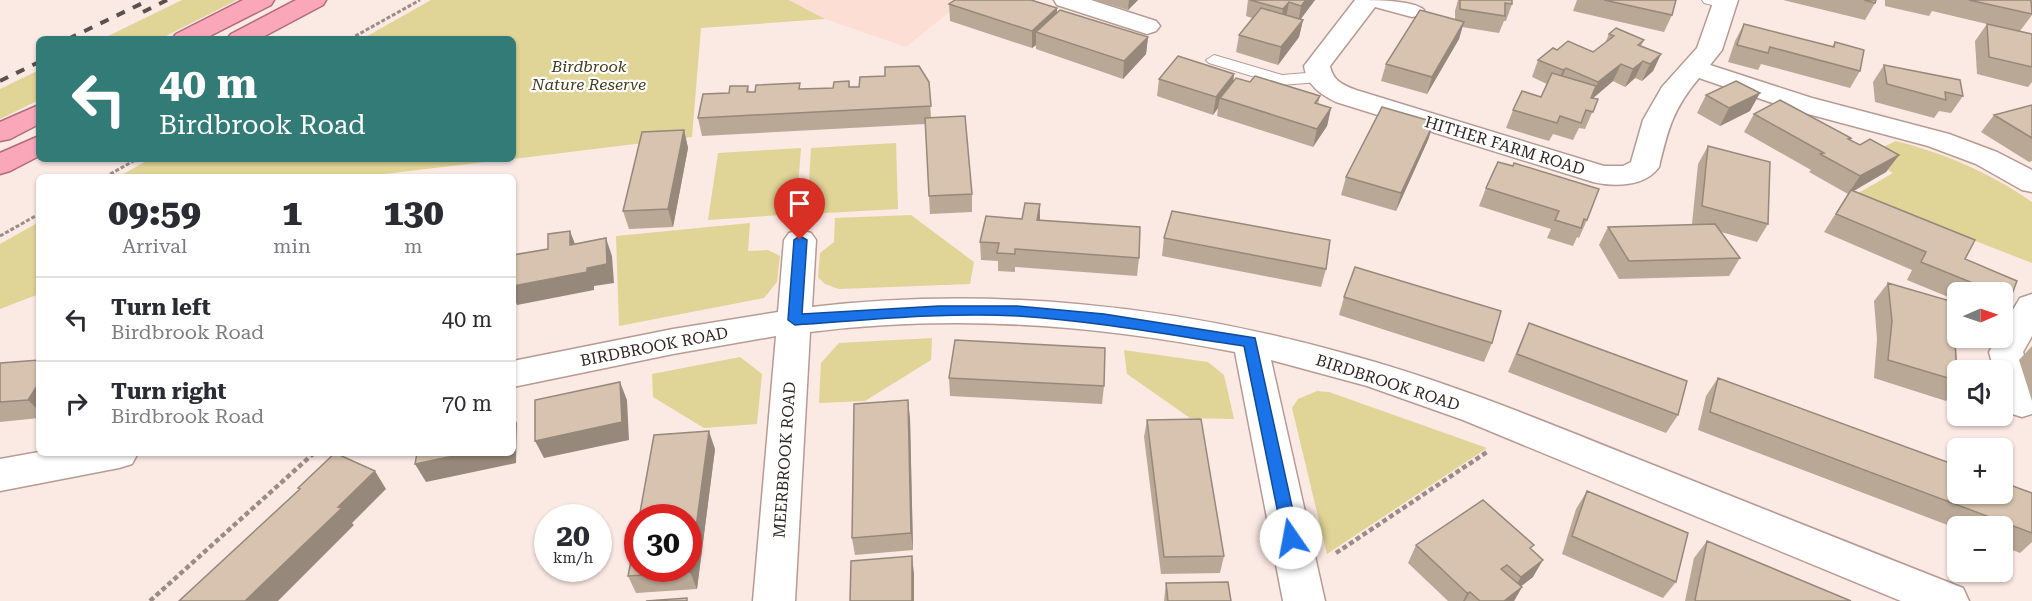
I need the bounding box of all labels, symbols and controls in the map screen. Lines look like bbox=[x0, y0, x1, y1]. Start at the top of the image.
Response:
park label: Birdbrook Nature Reserve bbox=[531, 57, 646, 94]
text: 40 m bbox=[159, 59, 257, 108]
icon: left bbox=[60, 60, 138, 138]
text: Birdbrook Road bbox=[159, 109, 366, 141]
street label: HITHER FARM ROAD bbox=[1423, 112, 1587, 179]
pin bbox=[774, 178, 825, 240]
icon: arrive bbox=[783, 187, 816, 220]
text: 09:59 bbox=[108, 192, 201, 234]
text: 1 bbox=[282, 192, 302, 234]
text: 130 bbox=[383, 192, 444, 234]
text: Arrival bbox=[122, 234, 187, 258]
text: min bbox=[273, 234, 311, 258]
text: m bbox=[404, 234, 423, 258]
north arrow bbox=[1947, 282, 2013, 348]
map controls bbox=[1947, 282, 2013, 582]
text: Turn left bbox=[111, 295, 211, 320]
icon: left bbox=[60, 303, 93, 336]
text: 40 m bbox=[442, 307, 492, 332]
text: Birdbrook Road bbox=[111, 320, 264, 344]
street label: BIRDBROOK ROAD bbox=[579, 323, 730, 370]
street label: BIRDBROOK ROAD bbox=[1314, 350, 1462, 415]
button: sound bbox=[1947, 360, 2013, 426]
text: Turn right bbox=[111, 379, 226, 404]
street label: MEERBROOK ROAD bbox=[770, 381, 799, 539]
icon: right bbox=[60, 387, 93, 420]
text: 70 m bbox=[442, 391, 492, 416]
text: Birdbrook Road bbox=[111, 404, 264, 428]
button: + bbox=[1947, 438, 2013, 504]
speed limit sign: 30 bbox=[624, 504, 702, 582]
position arrow bbox=[1259, 506, 1323, 570]
button: − bbox=[1947, 516, 2013, 582]
text: 20 bbox=[556, 518, 590, 553]
text: km/h bbox=[553, 549, 593, 567]

